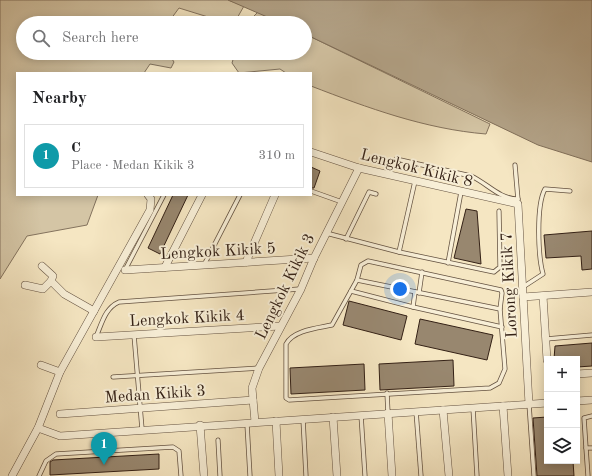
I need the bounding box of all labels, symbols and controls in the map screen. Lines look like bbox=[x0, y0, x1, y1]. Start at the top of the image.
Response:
search box bbox=[16, 16, 312, 60]
icon: search bbox=[30, 27, 52, 49]
text: Search here bbox=[62, 31, 139, 46]
text: Nearby bbox=[32, 90, 87, 107]
text: C bbox=[71, 141, 81, 156]
street label: Lengkok Kikik 8 bbox=[359, 147, 475, 191]
text: 1 bbox=[42, 149, 50, 162]
text: 310 m bbox=[258, 149, 295, 162]
text: Place · Medan Kikik 3 bbox=[71, 159, 195, 172]
street label: Lengkok Kikik 3 bbox=[253, 231, 318, 342]
street label: Lorong Kikik 7 bbox=[499, 232, 521, 338]
street label: Lengkok Kikik 5 bbox=[160, 241, 276, 263]
your location bbox=[390, 279, 410, 299]
street label: Lengkok Kikik 4 bbox=[129, 308, 245, 330]
map controls bbox=[544, 356, 580, 464]
button: + bbox=[544, 356, 580, 392]
street label: Medan Kikik 3 bbox=[104, 383, 206, 407]
button: − bbox=[544, 392, 580, 428]
button: layers bbox=[544, 428, 580, 464]
pin: 1 bbox=[91, 432, 117, 465]

